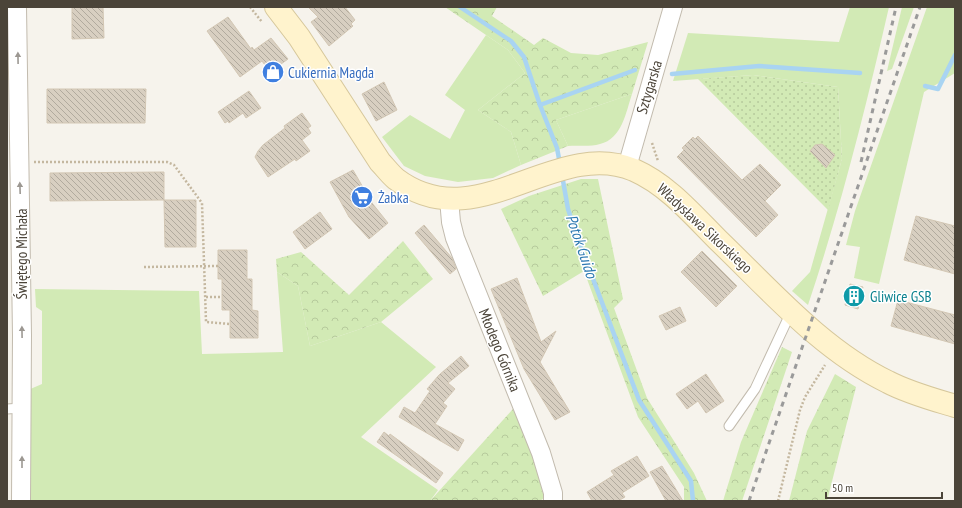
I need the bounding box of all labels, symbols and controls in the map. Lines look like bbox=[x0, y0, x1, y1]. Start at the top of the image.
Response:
one-way arrow bbox=[14, 52, 21, 64]
street label: Sztygarska bbox=[632, 58, 666, 116]
shop icon: Cukiernia Magda bbox=[260, 59, 286, 85]
place label: Cukiernia Magda bbox=[288, 63, 374, 82]
street label: Władysława Sikorskiego bbox=[653, 179, 757, 277]
one-way arrow bbox=[17, 181, 23, 194]
supermarket icon: Żabka bbox=[349, 184, 375, 210]
place label: Żabka bbox=[378, 188, 409, 207]
street label: Świętego Michała bbox=[12, 208, 31, 300]
water label: Potok Guido bbox=[562, 211, 603, 282]
building icon: Gliwice GSB bbox=[841, 283, 867, 309]
place label: Gliwice GSB bbox=[870, 287, 932, 306]
street label: Młodego Górnika bbox=[475, 306, 525, 394]
one-way arrow bbox=[19, 325, 25, 338]
one-way arrow bbox=[19, 455, 25, 468]
scale bar bbox=[826, 474, 942, 500]
text: 50 m bbox=[832, 480, 853, 495]

